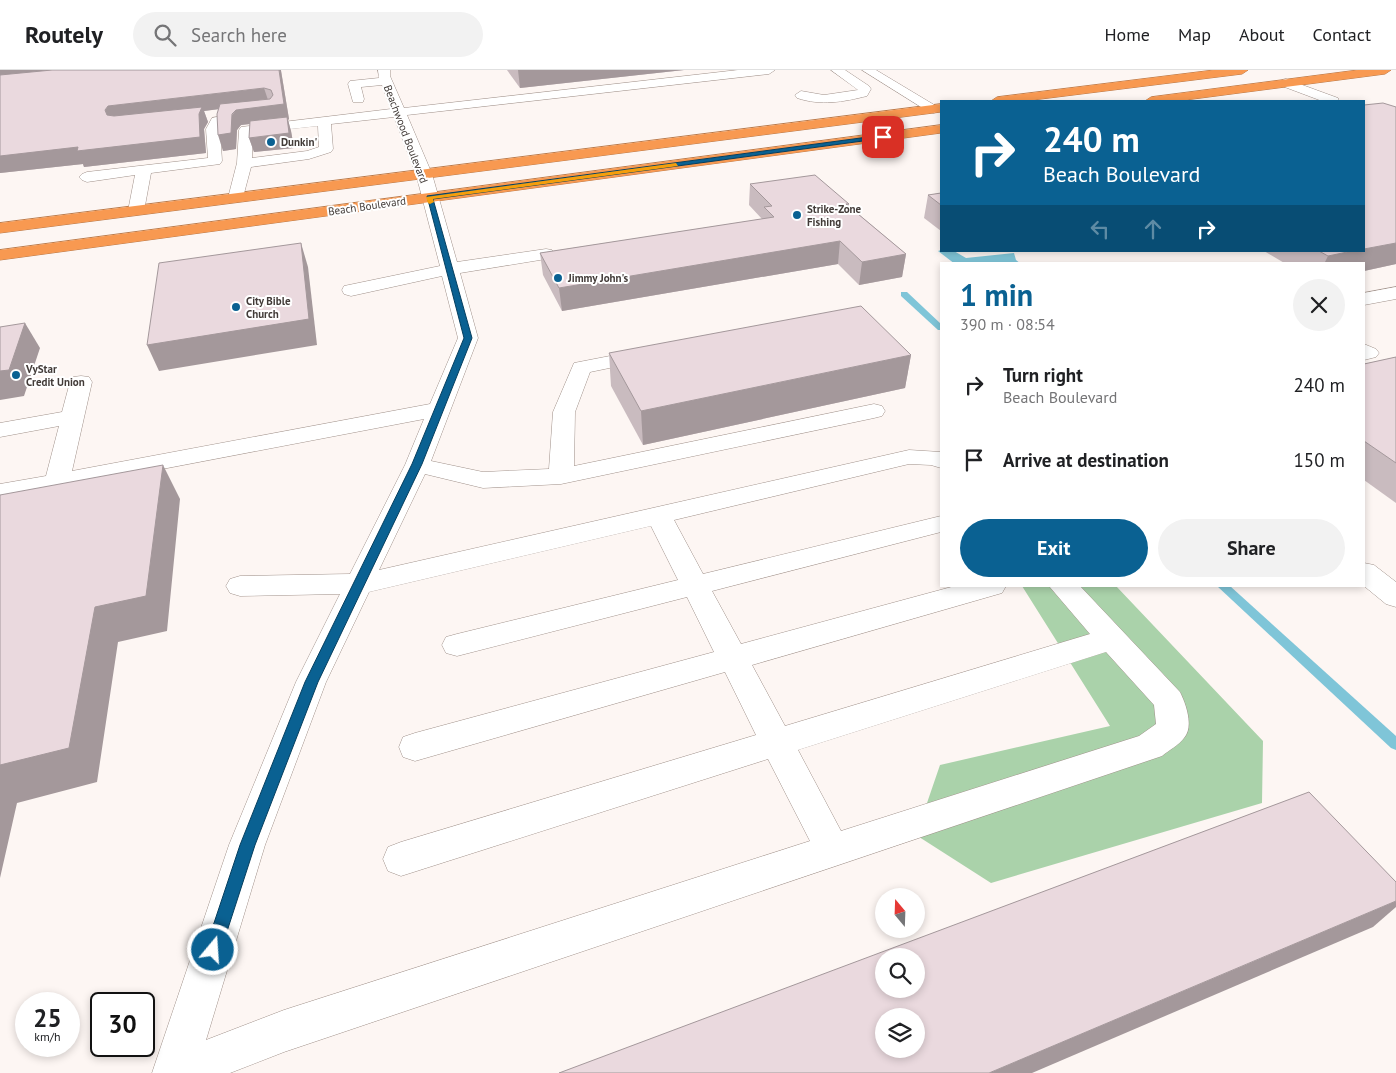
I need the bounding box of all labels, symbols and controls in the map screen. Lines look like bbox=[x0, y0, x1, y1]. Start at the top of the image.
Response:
search box bbox=[133, 12, 483, 57]
text: Routely bbox=[25, 19, 103, 50]
icon: search bbox=[151, 21, 179, 49]
text: Search here bbox=[191, 23, 287, 47]
text: Home bbox=[1104, 23, 1150, 46]
text: Map bbox=[1178, 23, 1211, 46]
text: About bbox=[1239, 23, 1285, 46]
text: Contact bbox=[1313, 23, 1371, 46]
street label: Beachwood Boulevard bbox=[381, 83, 431, 185]
pin bbox=[862, 116, 904, 158]
text: 240 m bbox=[1043, 116, 1140, 162]
icon: right bbox=[960, 120, 1025, 185]
icon: arrive bbox=[869, 123, 897, 151]
place label: Dunkin' bbox=[281, 135, 317, 149]
marker: Dunkin' bbox=[265, 136, 277, 148]
text: Beach Boulevard bbox=[1043, 160, 1200, 188]
street label: Beach Boulevard bbox=[327, 194, 407, 218]
place label: Strike-Zone Fishing bbox=[807, 202, 862, 229]
marker: Strike-Zone Fishing bbox=[791, 209, 803, 221]
icon: left bbox=[1086, 215, 1114, 243]
icon: ahead bbox=[1139, 215, 1167, 243]
icon: right bbox=[1192, 215, 1220, 243]
place label: Jimmy John's bbox=[567, 271, 629, 285]
marker: Jimmy John's bbox=[552, 272, 564, 284]
text: 1 min bbox=[960, 275, 1033, 314]
button: close bbox=[1293, 279, 1345, 331]
place label: City Bible Church bbox=[246, 294, 291, 321]
marker: City Bible Church bbox=[230, 301, 242, 313]
text: 390 m · 08:54 bbox=[960, 314, 1055, 334]
place label: VyStar Credit Union bbox=[25, 362, 85, 389]
text: Turn right bbox=[1003, 363, 1083, 387]
marker: VyStar Credit Union bbox=[10, 369, 22, 381]
icon: right bbox=[960, 371, 988, 399]
text: 240 m bbox=[1293, 373, 1345, 397]
text: Beach Boulevard bbox=[1003, 387, 1117, 407]
icon: arrive bbox=[960, 446, 988, 474]
text: Arrive at destination bbox=[1003, 448, 1169, 472]
text: 150 m bbox=[1293, 448, 1345, 472]
button: Exit bbox=[960, 519, 1148, 577]
button: Share bbox=[1158, 519, 1345, 577]
north arrow bbox=[875, 888, 925, 938]
map controls bbox=[875, 888, 925, 1058]
position arrow bbox=[186, 923, 238, 975]
button: search bbox=[875, 948, 925, 998]
speed limit sign: 30 bbox=[90, 992, 155, 1057]
text: 25 bbox=[33, 1002, 62, 1034]
button: layers bbox=[875, 1008, 925, 1058]
text: km/h bbox=[34, 1029, 61, 1044]

